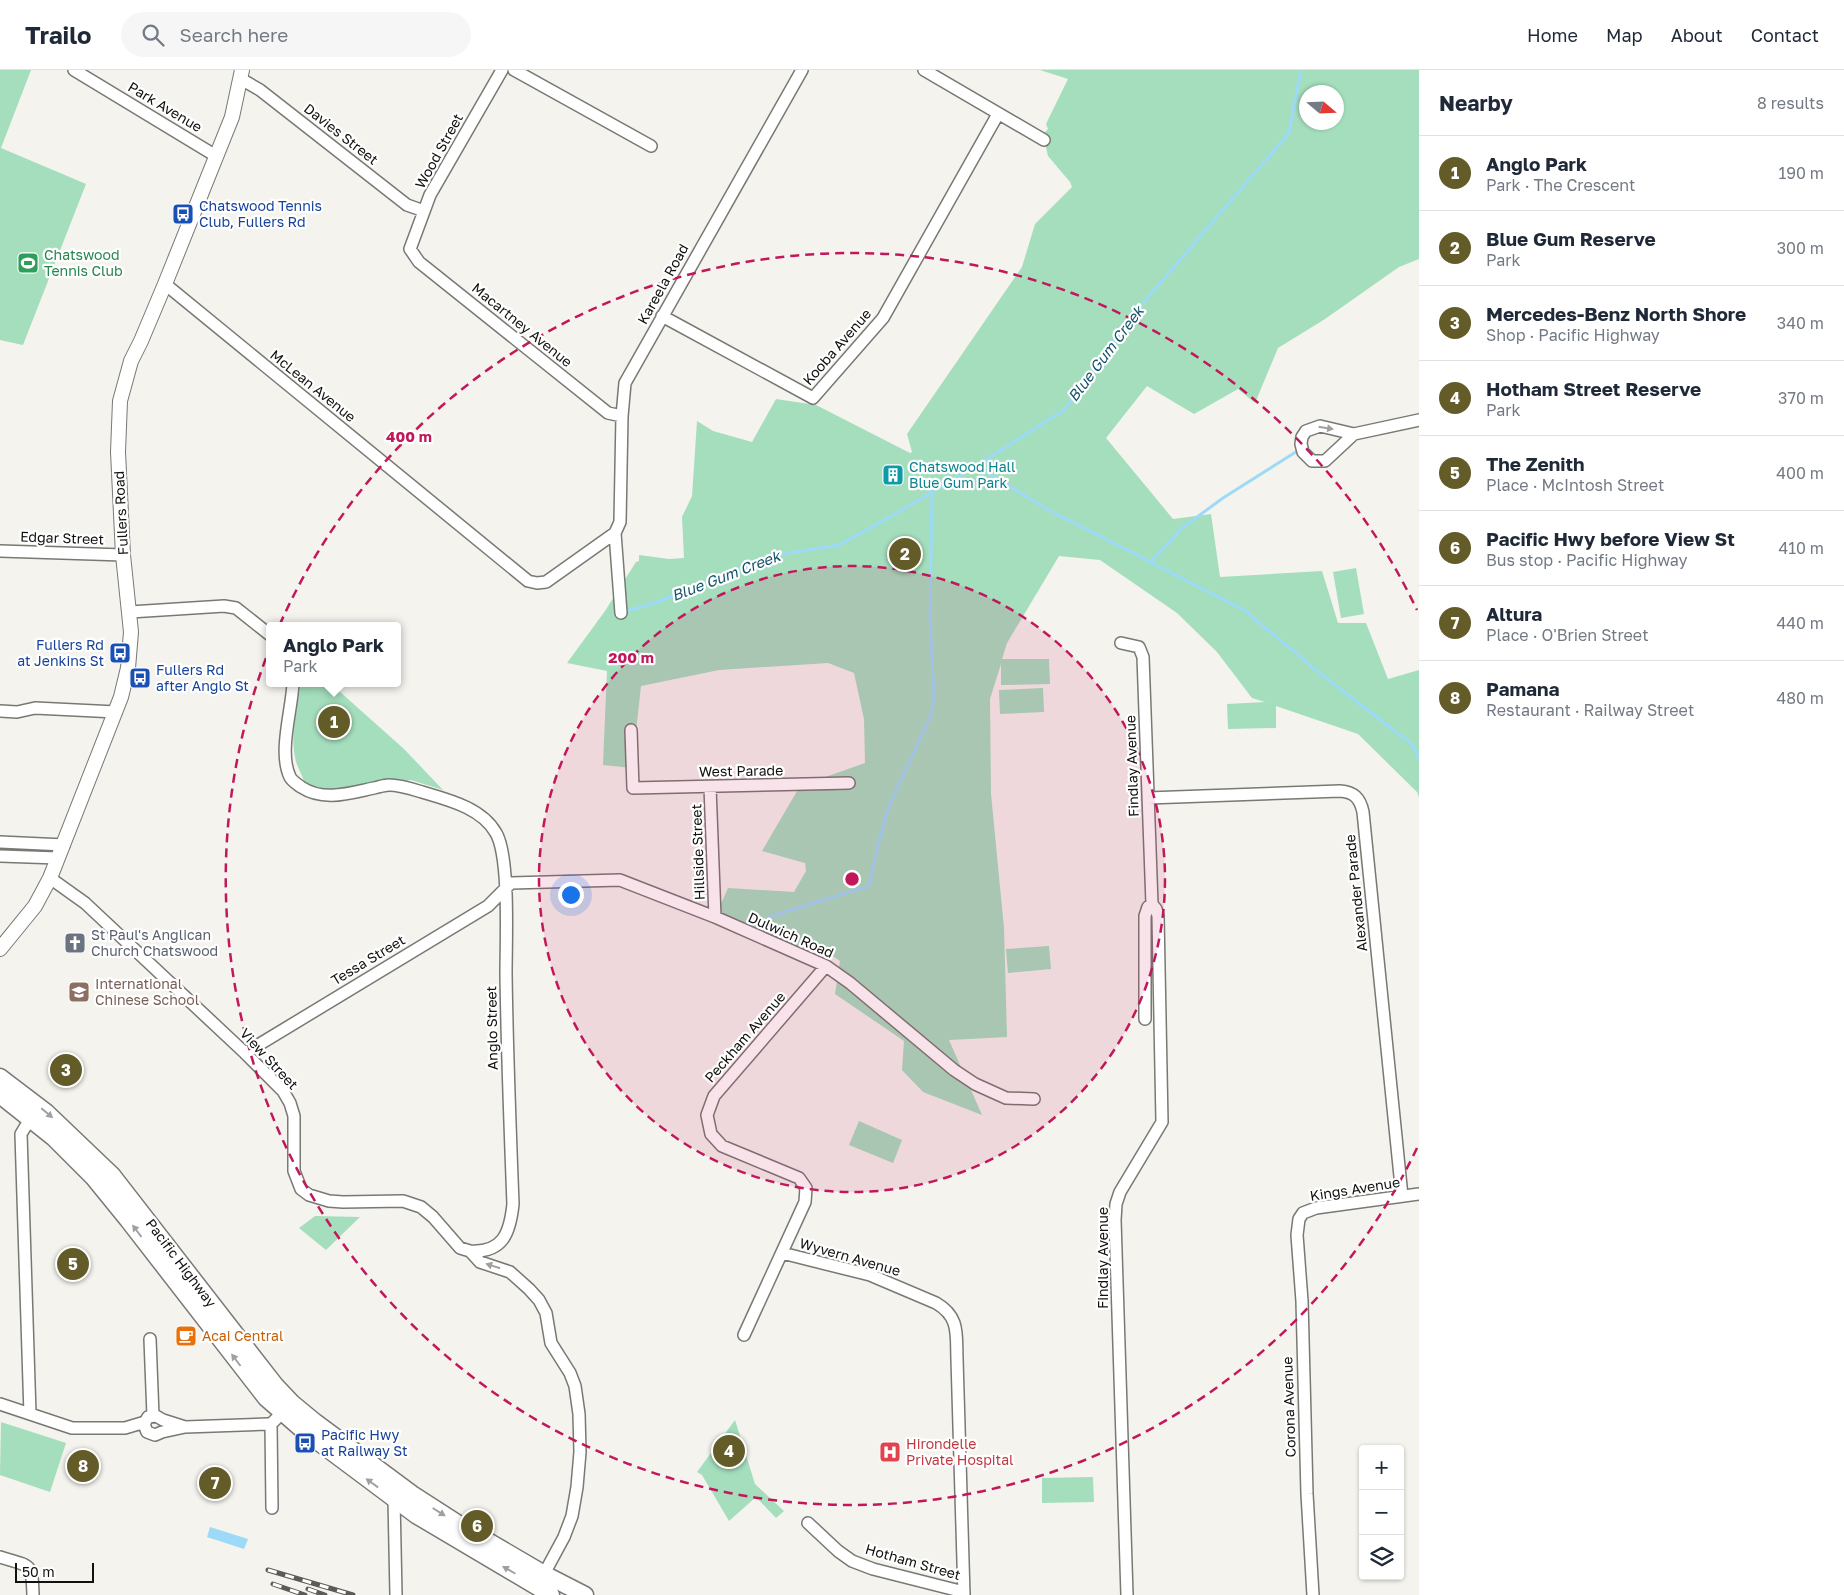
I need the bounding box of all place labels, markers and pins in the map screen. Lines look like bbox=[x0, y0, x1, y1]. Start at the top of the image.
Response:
place label: Chatswood Tennis Club, Fullers Rd bbox=[199, 197, 322, 230]
bus stop icon: Chatswood Tennis Club, Fullers Rd bbox=[171, 202, 195, 226]
place label: Chatswood Tennis Club bbox=[44, 246, 123, 279]
sports icon: Chatswood Tennis Club bbox=[16, 251, 40, 275]
place label: Chatswood Hall Blue Gum Park bbox=[909, 458, 1016, 491]
building icon: Chatswood Hall Blue Gum Park bbox=[881, 463, 905, 487]
pin: 2 bbox=[889, 535, 921, 573]
place label: Fullers Rd at Jenkins St bbox=[17, 636, 104, 669]
bus stop icon: Fullers Rd at Jenkins St bbox=[108, 641, 132, 665]
place label: Fullers Rd after Anglo St bbox=[156, 661, 249, 694]
bus stop icon: Fullers Rd after Anglo St bbox=[128, 666, 152, 690]
pin: 1 bbox=[318, 703, 350, 741]
centre of rings bbox=[843, 870, 861, 888]
place label: St Paul's Anglican Church Chatswood bbox=[91, 926, 218, 959]
church icon: St Paul's Anglican Church Chatswood bbox=[63, 931, 87, 955]
place label: International Chinese School bbox=[95, 975, 199, 1008]
school or university icon: International Chinese School bbox=[67, 980, 91, 1004]
pin: 3 bbox=[50, 1051, 82, 1089]
pin: 5 bbox=[57, 1245, 89, 1283]
cafe icon: Acai Central bbox=[174, 1324, 198, 1348]
place label: Acai Central bbox=[202, 1327, 283, 1344]
place label: Pacific Hwy at Railway St bbox=[321, 1426, 408, 1459]
bus stop icon: Pacific Hwy at Railway St bbox=[293, 1431, 317, 1455]
pin: 4 bbox=[713, 1432, 745, 1470]
place label: Hirondelle Private Hospital bbox=[906, 1435, 1014, 1468]
hospital icon: Hirondelle Private Hospital bbox=[878, 1440, 902, 1464]
pin: 8 bbox=[67, 1447, 99, 1485]
pin: 7 bbox=[199, 1464, 231, 1502]
pin: 6 bbox=[461, 1507, 493, 1545]

